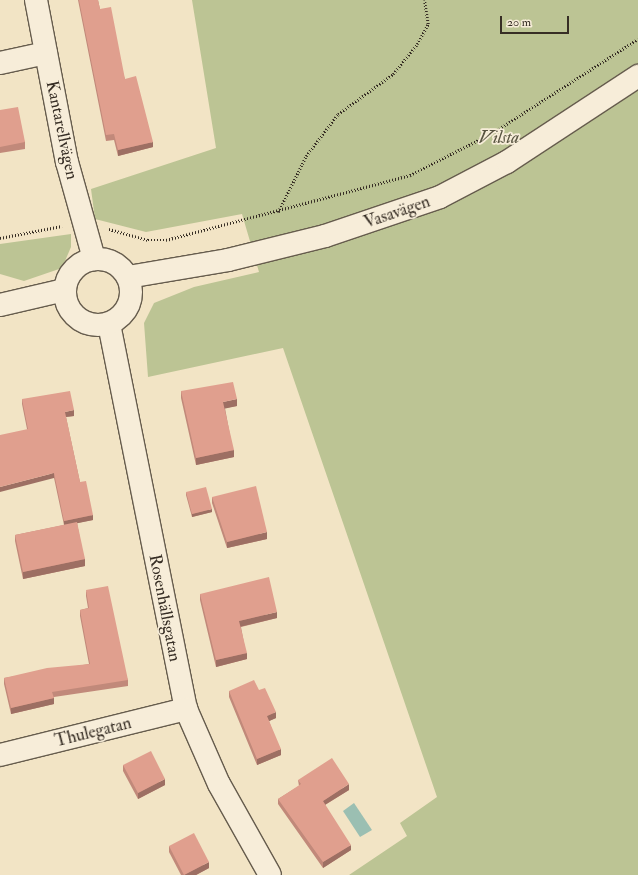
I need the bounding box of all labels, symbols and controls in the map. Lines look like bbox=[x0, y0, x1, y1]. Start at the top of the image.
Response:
scale bar bbox=[502, 8, 571, 34]
text: 20 m bbox=[507, 15, 531, 30]
street label: Kantarellvägen bbox=[42, 79, 82, 181]
park label: Vilsta bbox=[479, 128, 519, 148]
street label: Vasavägen bbox=[361, 191, 433, 233]
street label: Rosenhällsgatan bbox=[145, 553, 185, 663]
street label: Thulegatan bbox=[53, 713, 133, 751]

